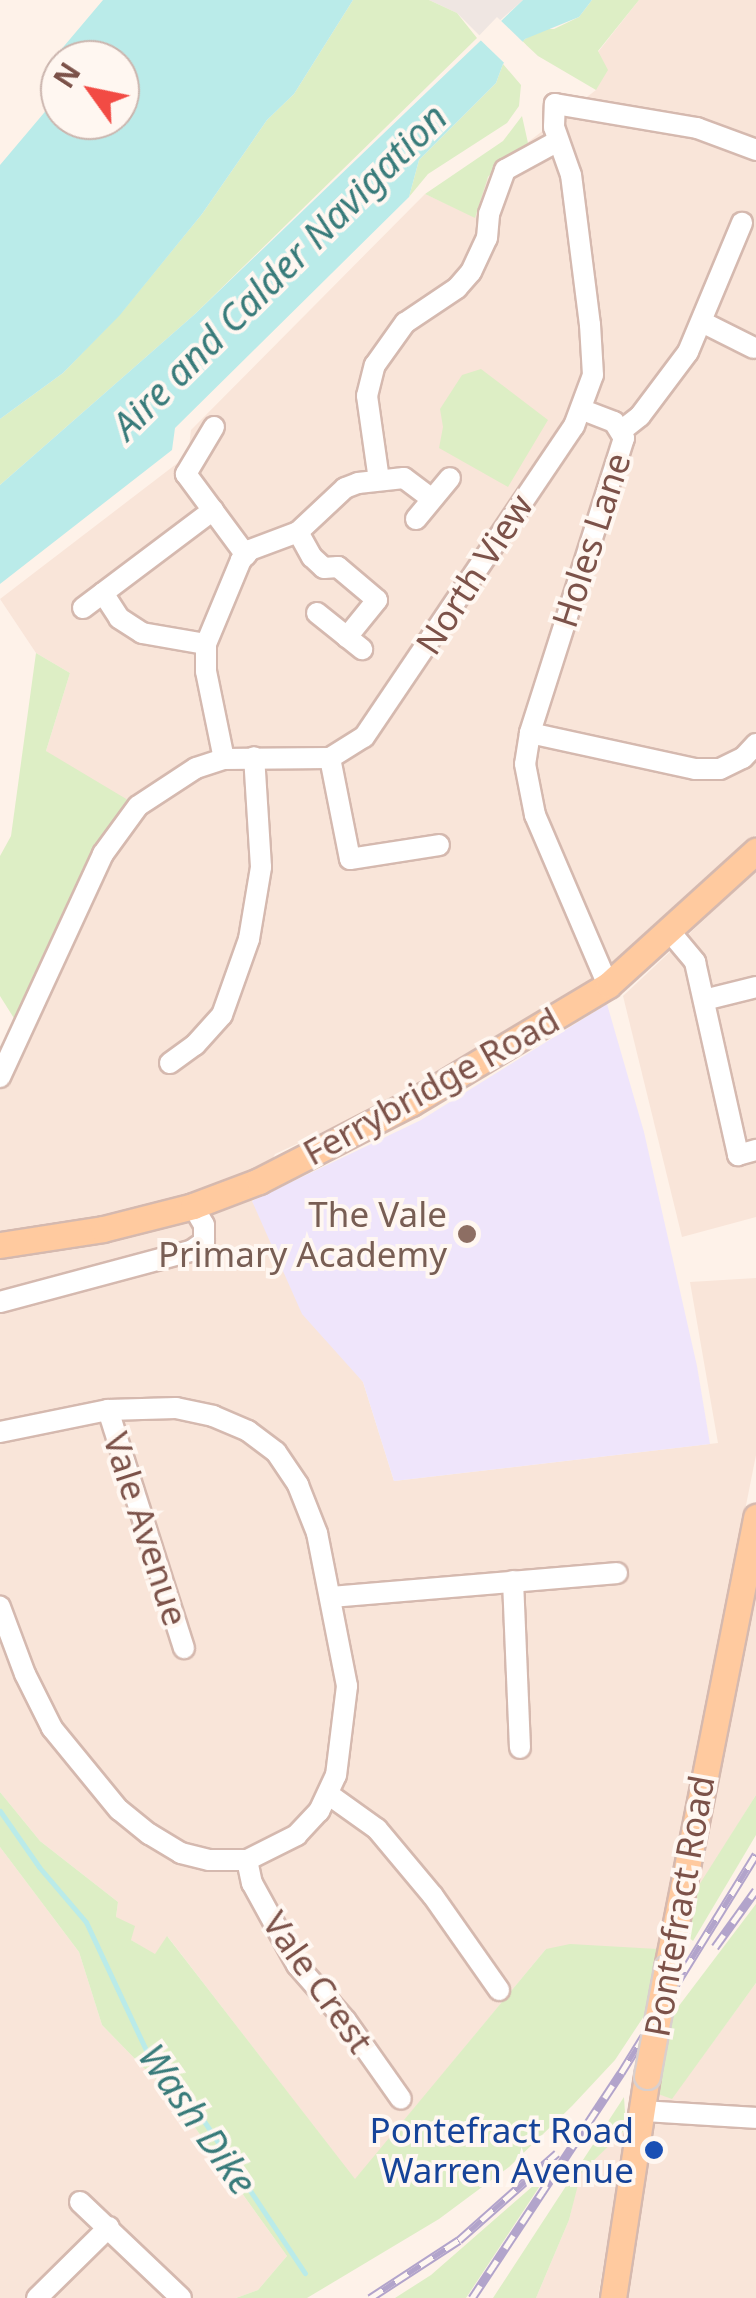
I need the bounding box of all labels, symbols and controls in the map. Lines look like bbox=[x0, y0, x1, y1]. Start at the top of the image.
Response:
north arrow bbox=[40, 40, 140, 140]
text: N bbox=[44, 55, 89, 95]
water label: Aire and Calder Navigation bbox=[102, 94, 456, 448]
street label: Holes Lane bbox=[543, 447, 639, 633]
street label: North View bbox=[407, 486, 541, 662]
street label: Ferrybridge Road bbox=[296, 998, 566, 1174]
place label: The Vale Primary Academy bbox=[158, 1193, 447, 1275]
marker: The Vale Primary Academy bbox=[456, 1223, 478, 1245]
street label: Vale Avenue bbox=[95, 1427, 197, 1631]
street label: Pontefract Road bbox=[635, 1772, 723, 2040]
street label: Vale Crest bbox=[254, 1903, 382, 2061]
water label: Wash Dike bbox=[129, 2035, 267, 2203]
place label: Pontefract Road Warren Avenue bbox=[370, 2109, 634, 2191]
marker: Pontefract Road Warren Avenue bbox=[643, 2139, 665, 2161]

